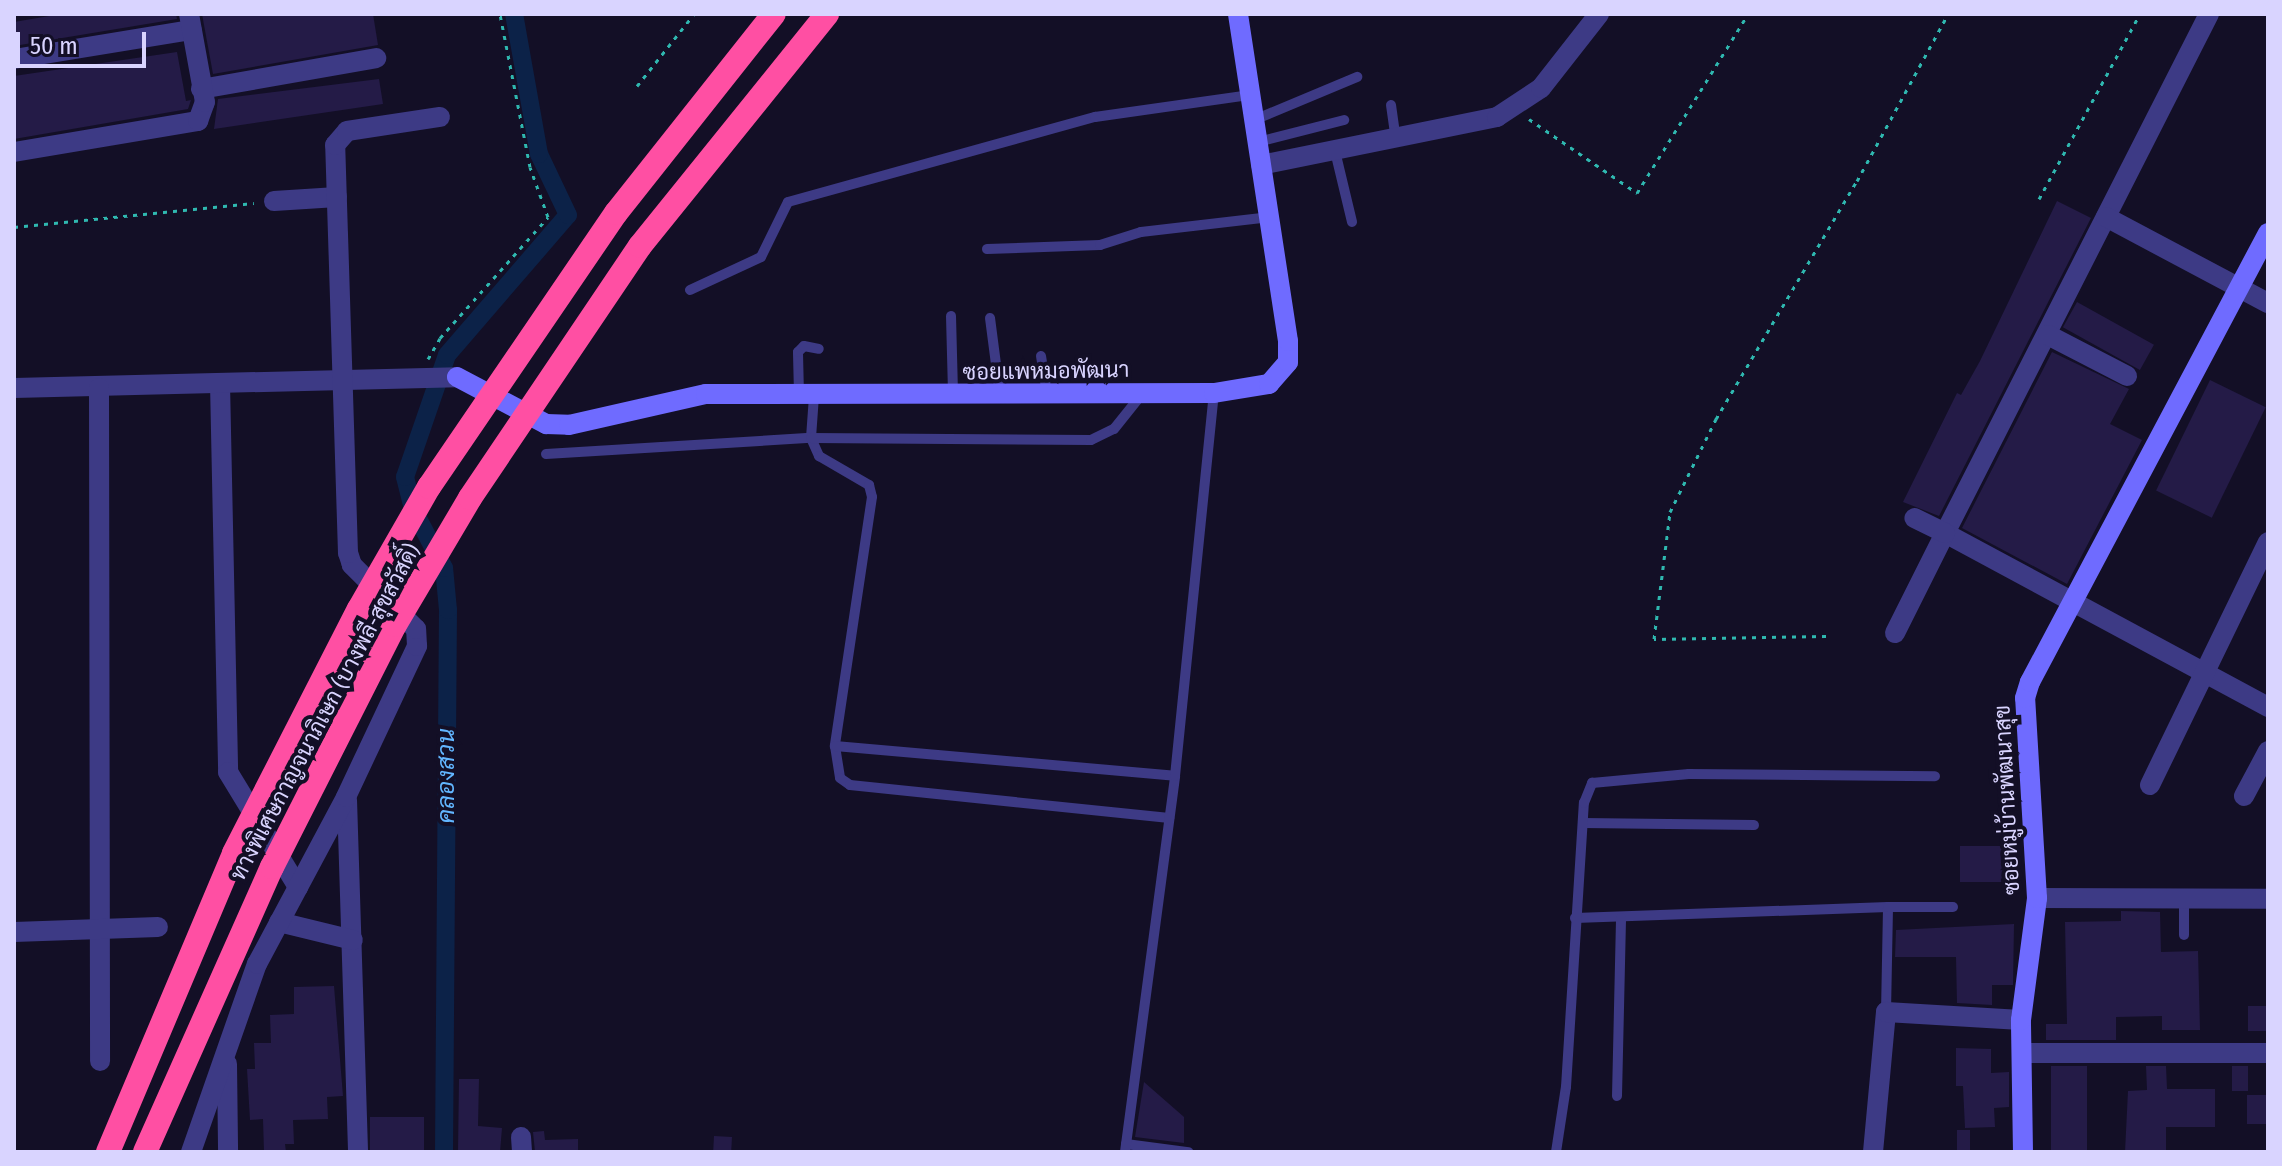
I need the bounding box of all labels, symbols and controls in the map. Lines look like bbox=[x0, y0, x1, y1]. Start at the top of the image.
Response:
scale bar bbox=[20, 16, 150, 66]
text: 50 m bbox=[30, 32, 78, 60]
street label: ซอยแพหมอพัฒนา bbox=[962, 356, 1130, 386]
street label: ทางพิเศษกาญจนาภิเษก (บางพลี-สุขสวัสดิ์) bbox=[225, 539, 425, 885]
street label: ซอยหมู่บ้านพัฒนาสุข bbox=[1989, 704, 2025, 896]
water label: คลองสวน bbox=[433, 729, 461, 823]

